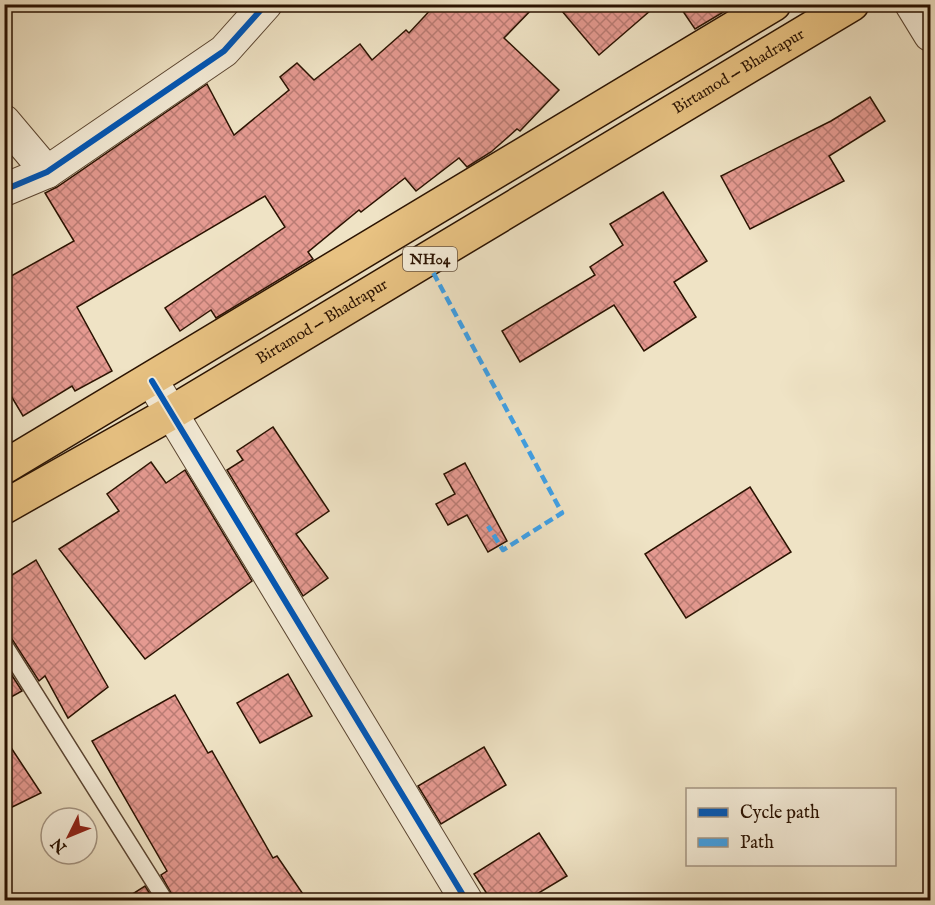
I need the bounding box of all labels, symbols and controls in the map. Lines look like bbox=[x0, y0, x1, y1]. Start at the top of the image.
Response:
street label: Birtamod — Bhadrapur bbox=[669, 25, 808, 119]
road number: NH04 bbox=[403, 247, 457, 271]
street label: Birtamod — Bhadrapur bbox=[253, 275, 392, 369]
legend bbox=[686, 788, 896, 866]
text: Cycle path bbox=[740, 802, 820, 825]
north arrow bbox=[39, 806, 99, 866]
text: Path bbox=[740, 832, 774, 855]
text: N bbox=[47, 833, 72, 857]

